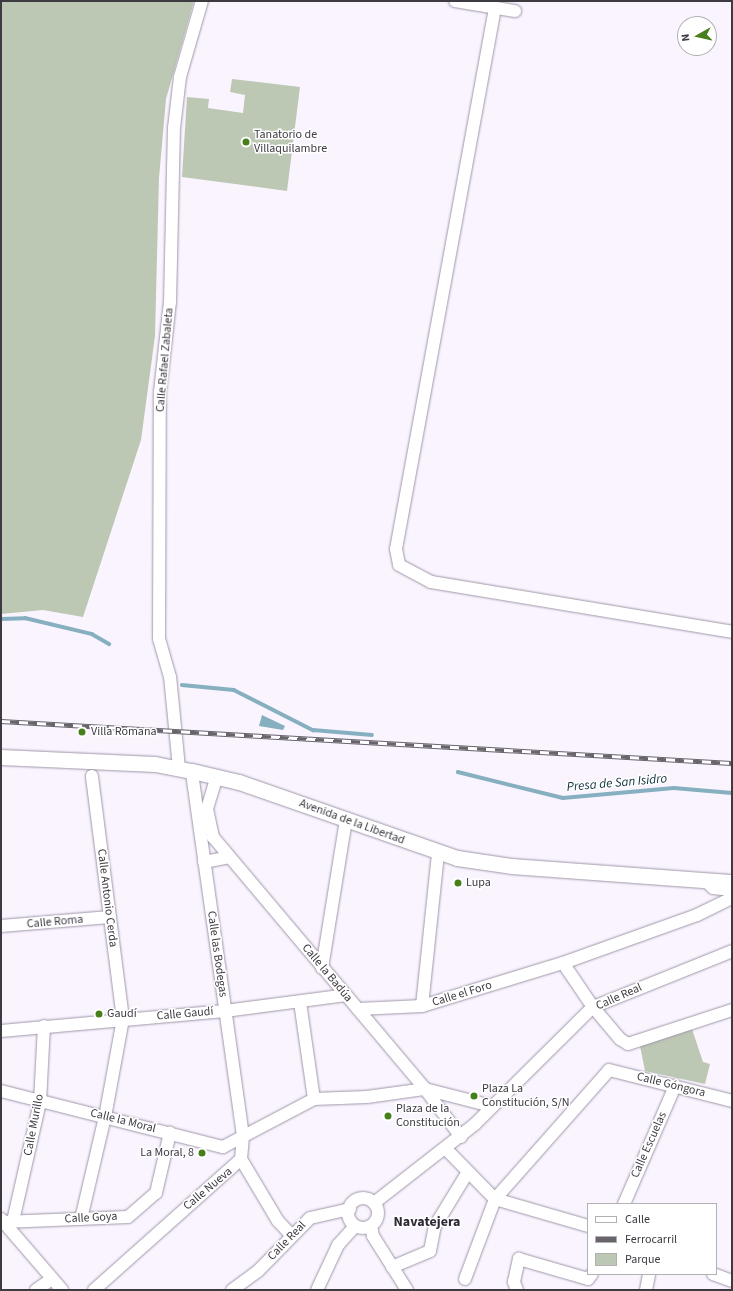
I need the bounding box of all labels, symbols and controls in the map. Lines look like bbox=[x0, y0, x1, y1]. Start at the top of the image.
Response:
north arrow bbox=[677, 16, 717, 56]
text: N bbox=[678, 33, 694, 42]
place label: Tanatorio de Villaquilambre bbox=[254, 128, 327, 156]
marker: Tanatorio de Villaquilambre bbox=[241, 137, 251, 147]
street label: Calle Rafael Zabaleta bbox=[153, 307, 177, 413]
place label: Villa Romana bbox=[91, 725, 157, 739]
marker: Villa Romana bbox=[76, 726, 88, 738]
water label: Presa de San Isidro bbox=[566, 771, 668, 795]
street label: Avenida de la Libertad bbox=[297, 796, 407, 848]
street label: Calle Antonio Cerda bbox=[94, 848, 120, 948]
place label: Lupa bbox=[466, 876, 491, 890]
marker: Lupa bbox=[453, 878, 463, 888]
street label: Calle las Bodegas bbox=[204, 910, 230, 998]
street label: Calle Roma bbox=[26, 912, 84, 932]
street label: Calle la Badúa bbox=[299, 941, 355, 1005]
street label: Calle el Foro bbox=[430, 978, 494, 1010]
street label: Calle Real bbox=[594, 980, 644, 1014]
street label: Calle Gaudí bbox=[156, 1004, 214, 1024]
place label: Gaudí bbox=[107, 1007, 137, 1021]
marker: Gaudí bbox=[94, 1009, 104, 1019]
street label: Calle Góngora bbox=[635, 1070, 707, 1100]
place label: Plaza La Constitución, S/N bbox=[482, 1082, 570, 1110]
marker: Plaza La Constitución, S/N bbox=[469, 1091, 479, 1101]
street label: Calle Murillo bbox=[21, 1093, 47, 1157]
place label: Plaza de la Constitución bbox=[396, 1102, 460, 1130]
street label: Calle la Moral bbox=[89, 1106, 157, 1136]
street label: Calle Escuelas bbox=[628, 1110, 670, 1180]
marker: Plaza de la Constitución bbox=[383, 1111, 393, 1121]
place label: La Moral, 8 bbox=[140, 1146, 194, 1160]
marker: La Moral, 8 bbox=[197, 1148, 207, 1158]
street label: Calle Nueva bbox=[181, 1164, 235, 1214]
legend bbox=[587, 1203, 717, 1275]
street label: Calle Goya bbox=[64, 1209, 118, 1227]
text: Calle bbox=[625, 1211, 650, 1228]
district label: Navatejera bbox=[394, 1214, 460, 1230]
street label: Calle Real bbox=[265, 1218, 309, 1264]
text: Ferrocarril bbox=[625, 1231, 677, 1248]
text: Parque bbox=[625, 1251, 661, 1268]

